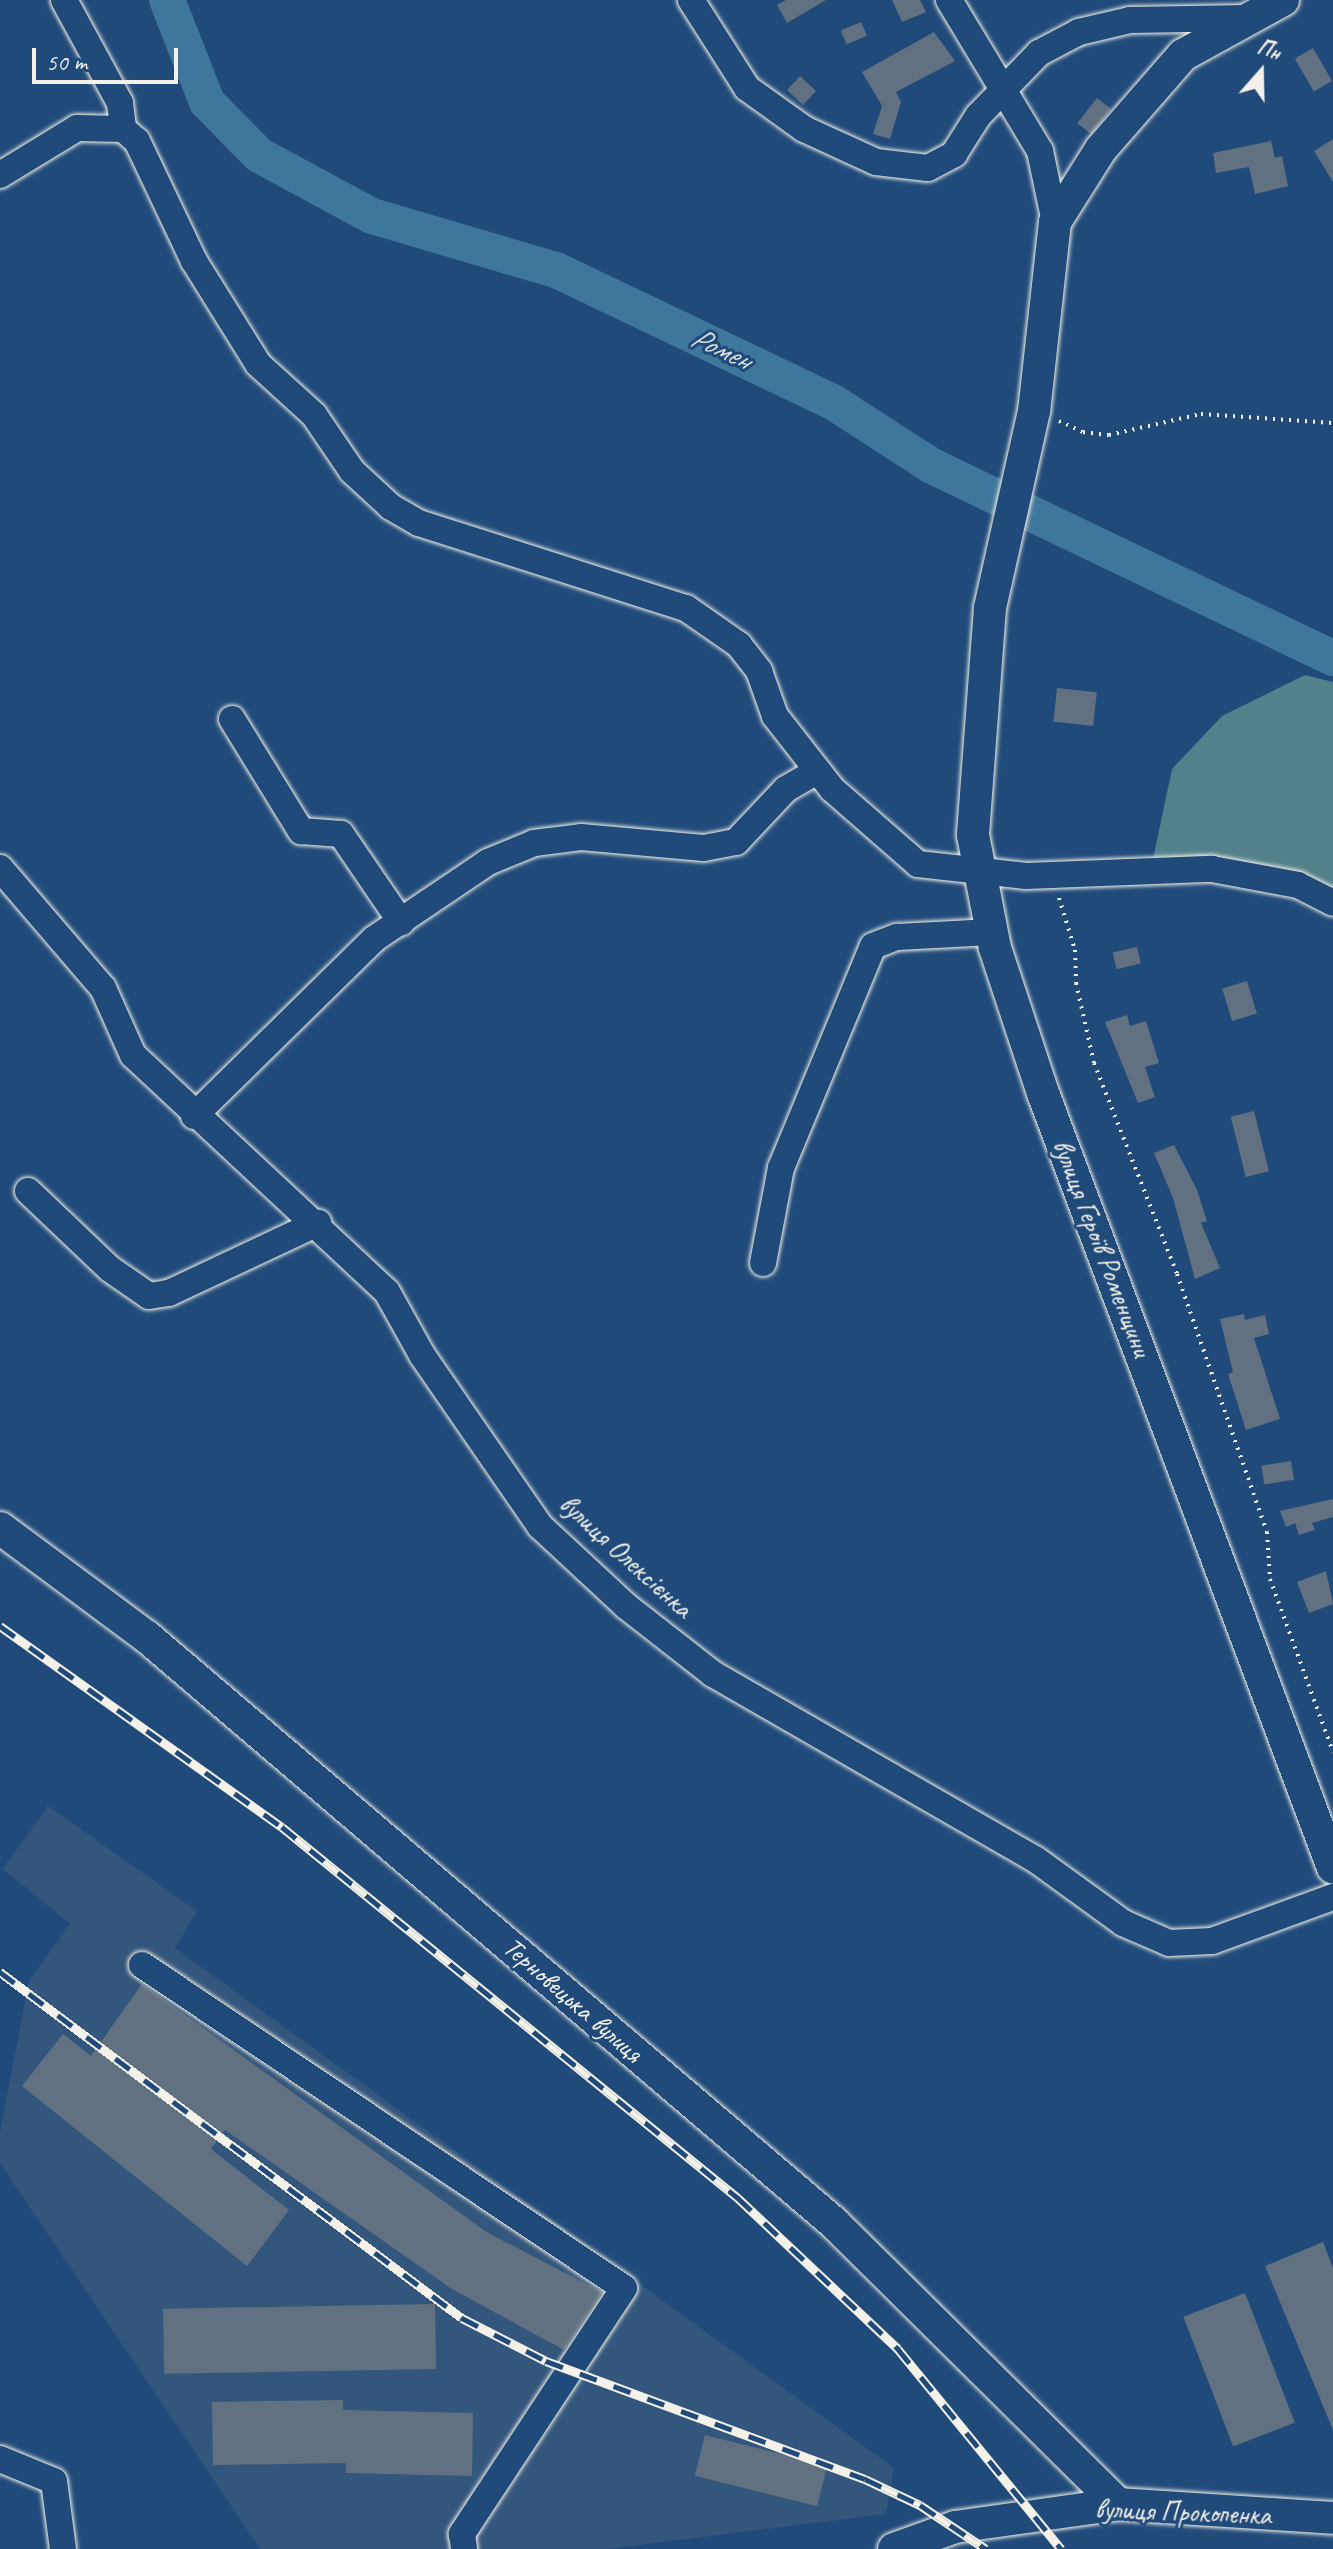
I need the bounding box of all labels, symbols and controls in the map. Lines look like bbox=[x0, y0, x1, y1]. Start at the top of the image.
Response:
scale bar bbox=[36, 32, 182, 82]
north arrow bbox=[1221, 32, 1301, 112]
text: Пн bbox=[1254, 32, 1285, 67]
text: 50 m bbox=[46, 47, 87, 77]
water label: Ромен bbox=[686, 319, 756, 377]
street label: вулиця Героїв Роменщини bbox=[1045, 1135, 1159, 1361]
street label: вулиця Олексієнка bbox=[552, 1487, 700, 1625]
street label: Терновецька вулиця bbox=[496, 1930, 650, 2070]
street label: вулиця Прокопенка bbox=[1094, 2492, 1272, 2532]

